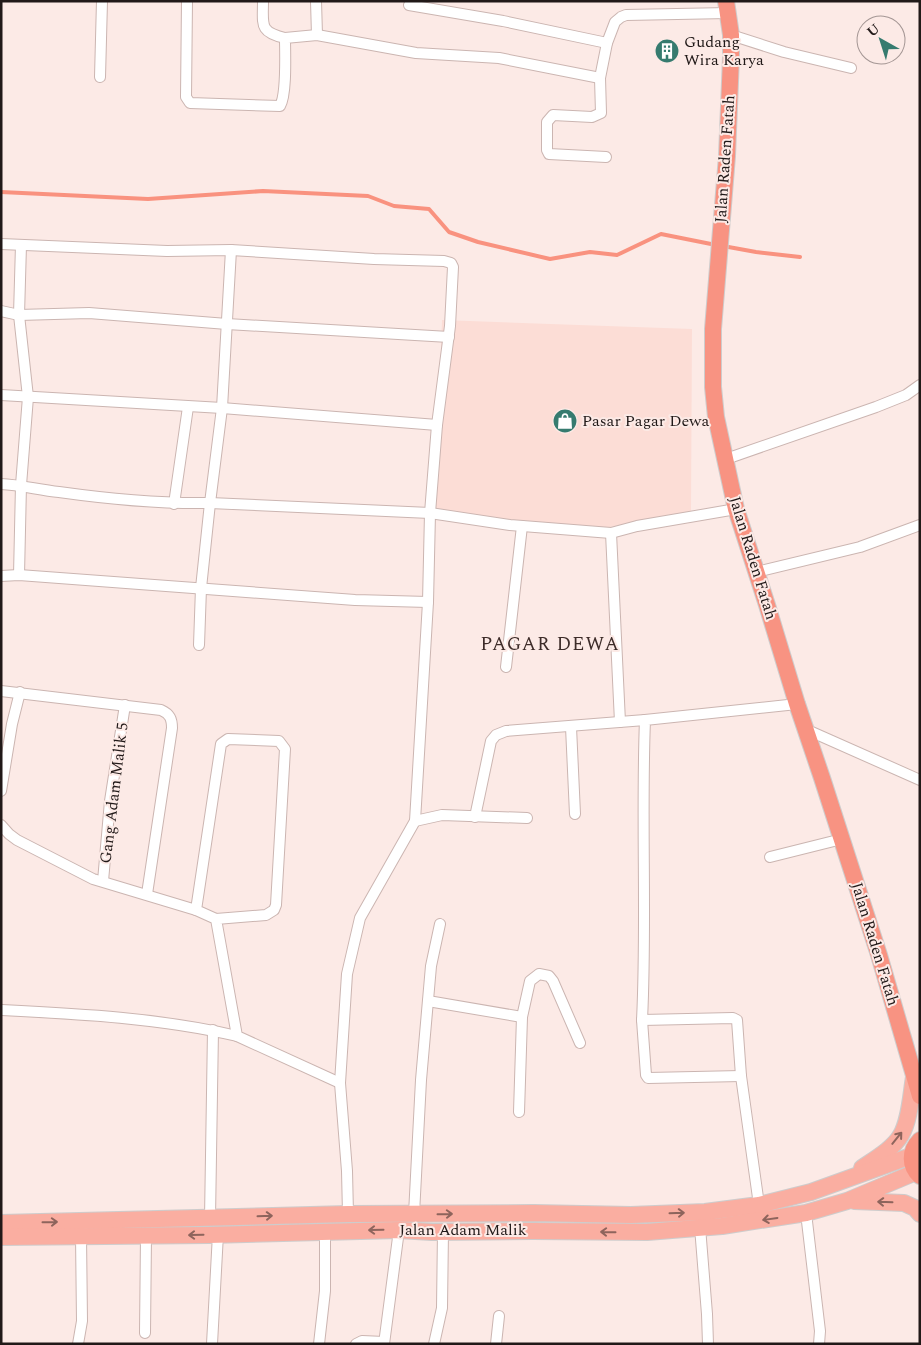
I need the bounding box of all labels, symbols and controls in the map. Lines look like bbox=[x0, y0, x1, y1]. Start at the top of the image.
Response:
north arrow bbox=[856, 15, 906, 65]
text: U bbox=[862, 18, 885, 42]
place label: Gudang Wira Karya bbox=[684, 30, 764, 72]
building icon: Gudang Wira Karya bbox=[654, 38, 680, 64]
street label: Jalan Raden Fatah bbox=[709, 94, 741, 224]
shop icon: Pasar Pagar Dewa bbox=[552, 408, 578, 434]
place label: Pasar Pagar Dewa bbox=[582, 409, 709, 433]
street label: Jalan Raden Fatah bbox=[723, 493, 783, 623]
district label: PAGAR DEWA bbox=[480, 630, 620, 659]
street label: Gang Adam Malik 5 bbox=[93, 721, 135, 865]
street label: Jalan Raden Fatah bbox=[845, 879, 905, 1009]
one-way arrow bbox=[892, 1132, 903, 1145]
one-way arrow bbox=[878, 1197, 894, 1207]
one-way arrow bbox=[436, 1209, 453, 1219]
one-way arrow bbox=[669, 1209, 685, 1218]
one-way arrow bbox=[256, 1211, 273, 1221]
one-way arrow bbox=[762, 1214, 778, 1224]
one-way arrow bbox=[42, 1217, 58, 1227]
street label: Jalan Adam Malik bbox=[399, 1218, 527, 1242]
one-way arrow bbox=[368, 1225, 384, 1235]
one-way arrow bbox=[601, 1227, 617, 1237]
one-way arrow bbox=[188, 1230, 204, 1240]

